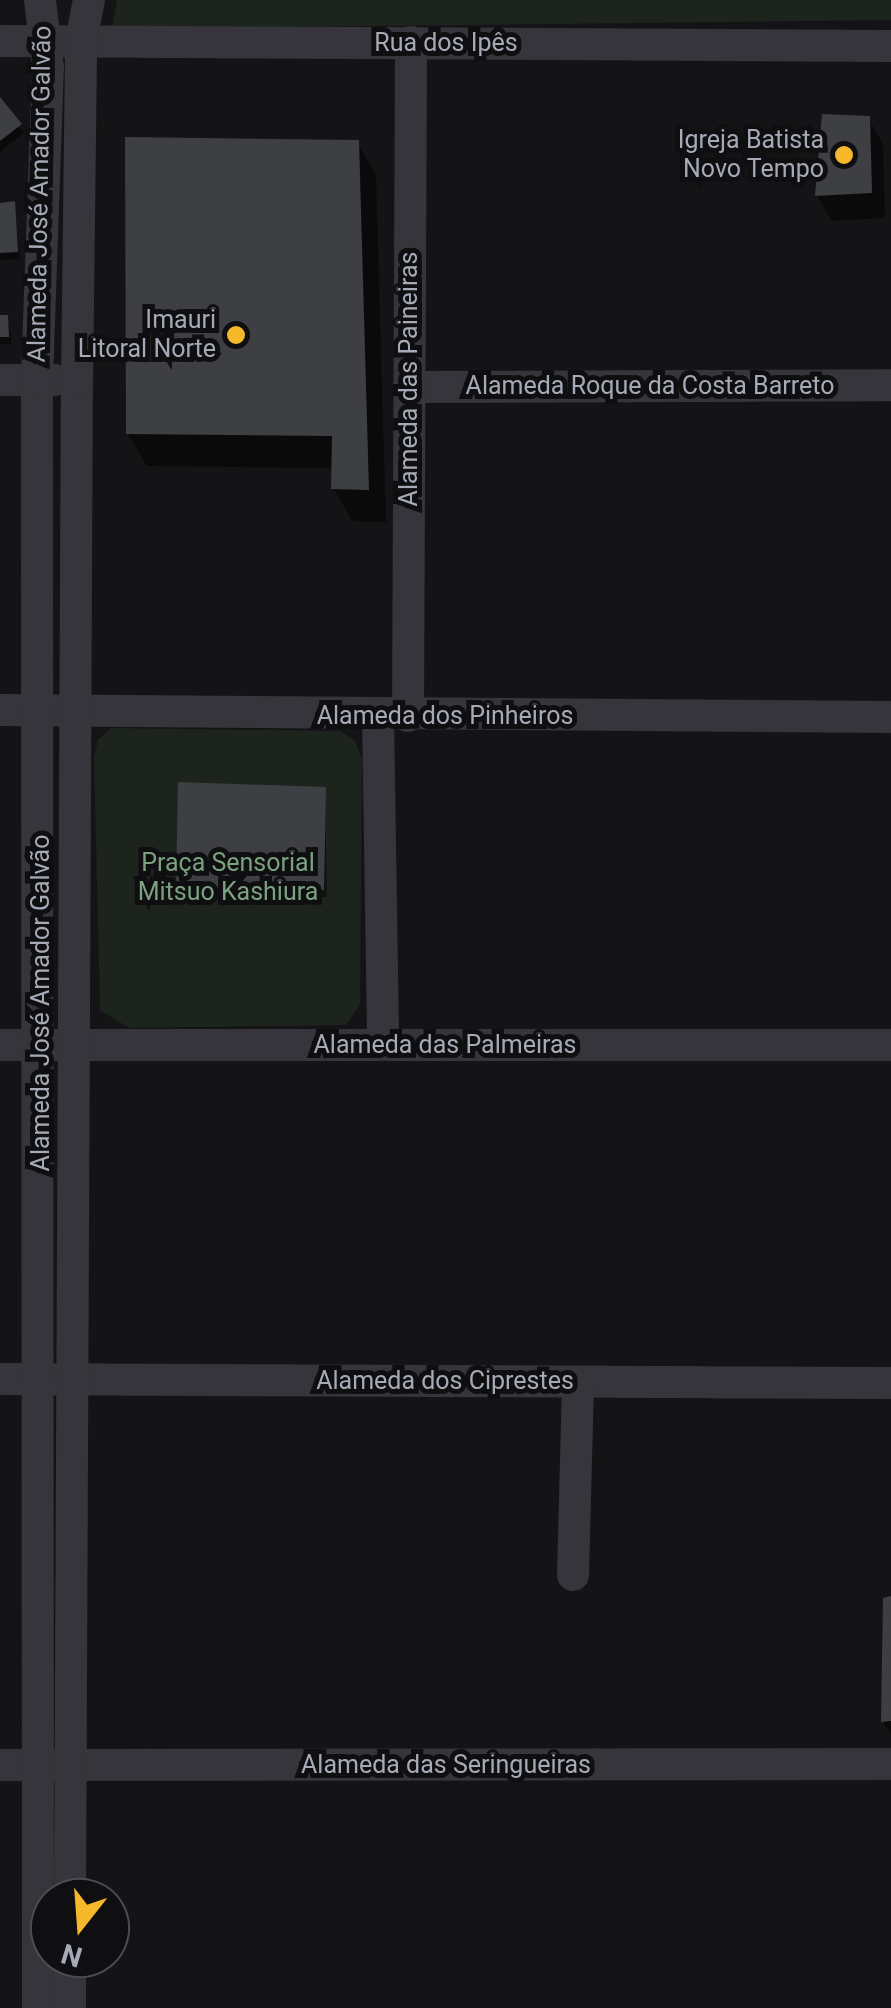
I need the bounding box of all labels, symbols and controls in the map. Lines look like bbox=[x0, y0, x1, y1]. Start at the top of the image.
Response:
street label: Alameda José Amador Galvão bbox=[22, 25, 58, 363]
street label: Rua dos Ipês bbox=[374, 28, 518, 58]
place label: Igreja Batista Novo Tempo bbox=[678, 126, 824, 185]
marker: Igreja Batista Novo Tempo bbox=[833, 144, 855, 166]
street label: Alameda das Paineiras bbox=[394, 252, 424, 506]
place label: Imauri Litoral Norte bbox=[78, 306, 216, 365]
marker: Imauri Litoral Norte bbox=[225, 324, 247, 346]
street label: Alameda Roque da Costa Barreto bbox=[466, 371, 834, 401]
street label: Alameda dos Pinheiros bbox=[317, 701, 573, 731]
street label: Alameda José Amador Galvão bbox=[26, 835, 56, 1171]
park label: Praça Sensorial Mitsuo Kashiura bbox=[138, 849, 318, 908]
street label: Alameda das Palmeiras bbox=[314, 1030, 576, 1060]
street label: Alameda dos Ciprestes bbox=[316, 1366, 574, 1396]
street label: Alameda das Seringueiras bbox=[301, 1750, 591, 1780]
north arrow bbox=[30, 1878, 130, 1978]
text: N bbox=[57, 1937, 86, 1974]

